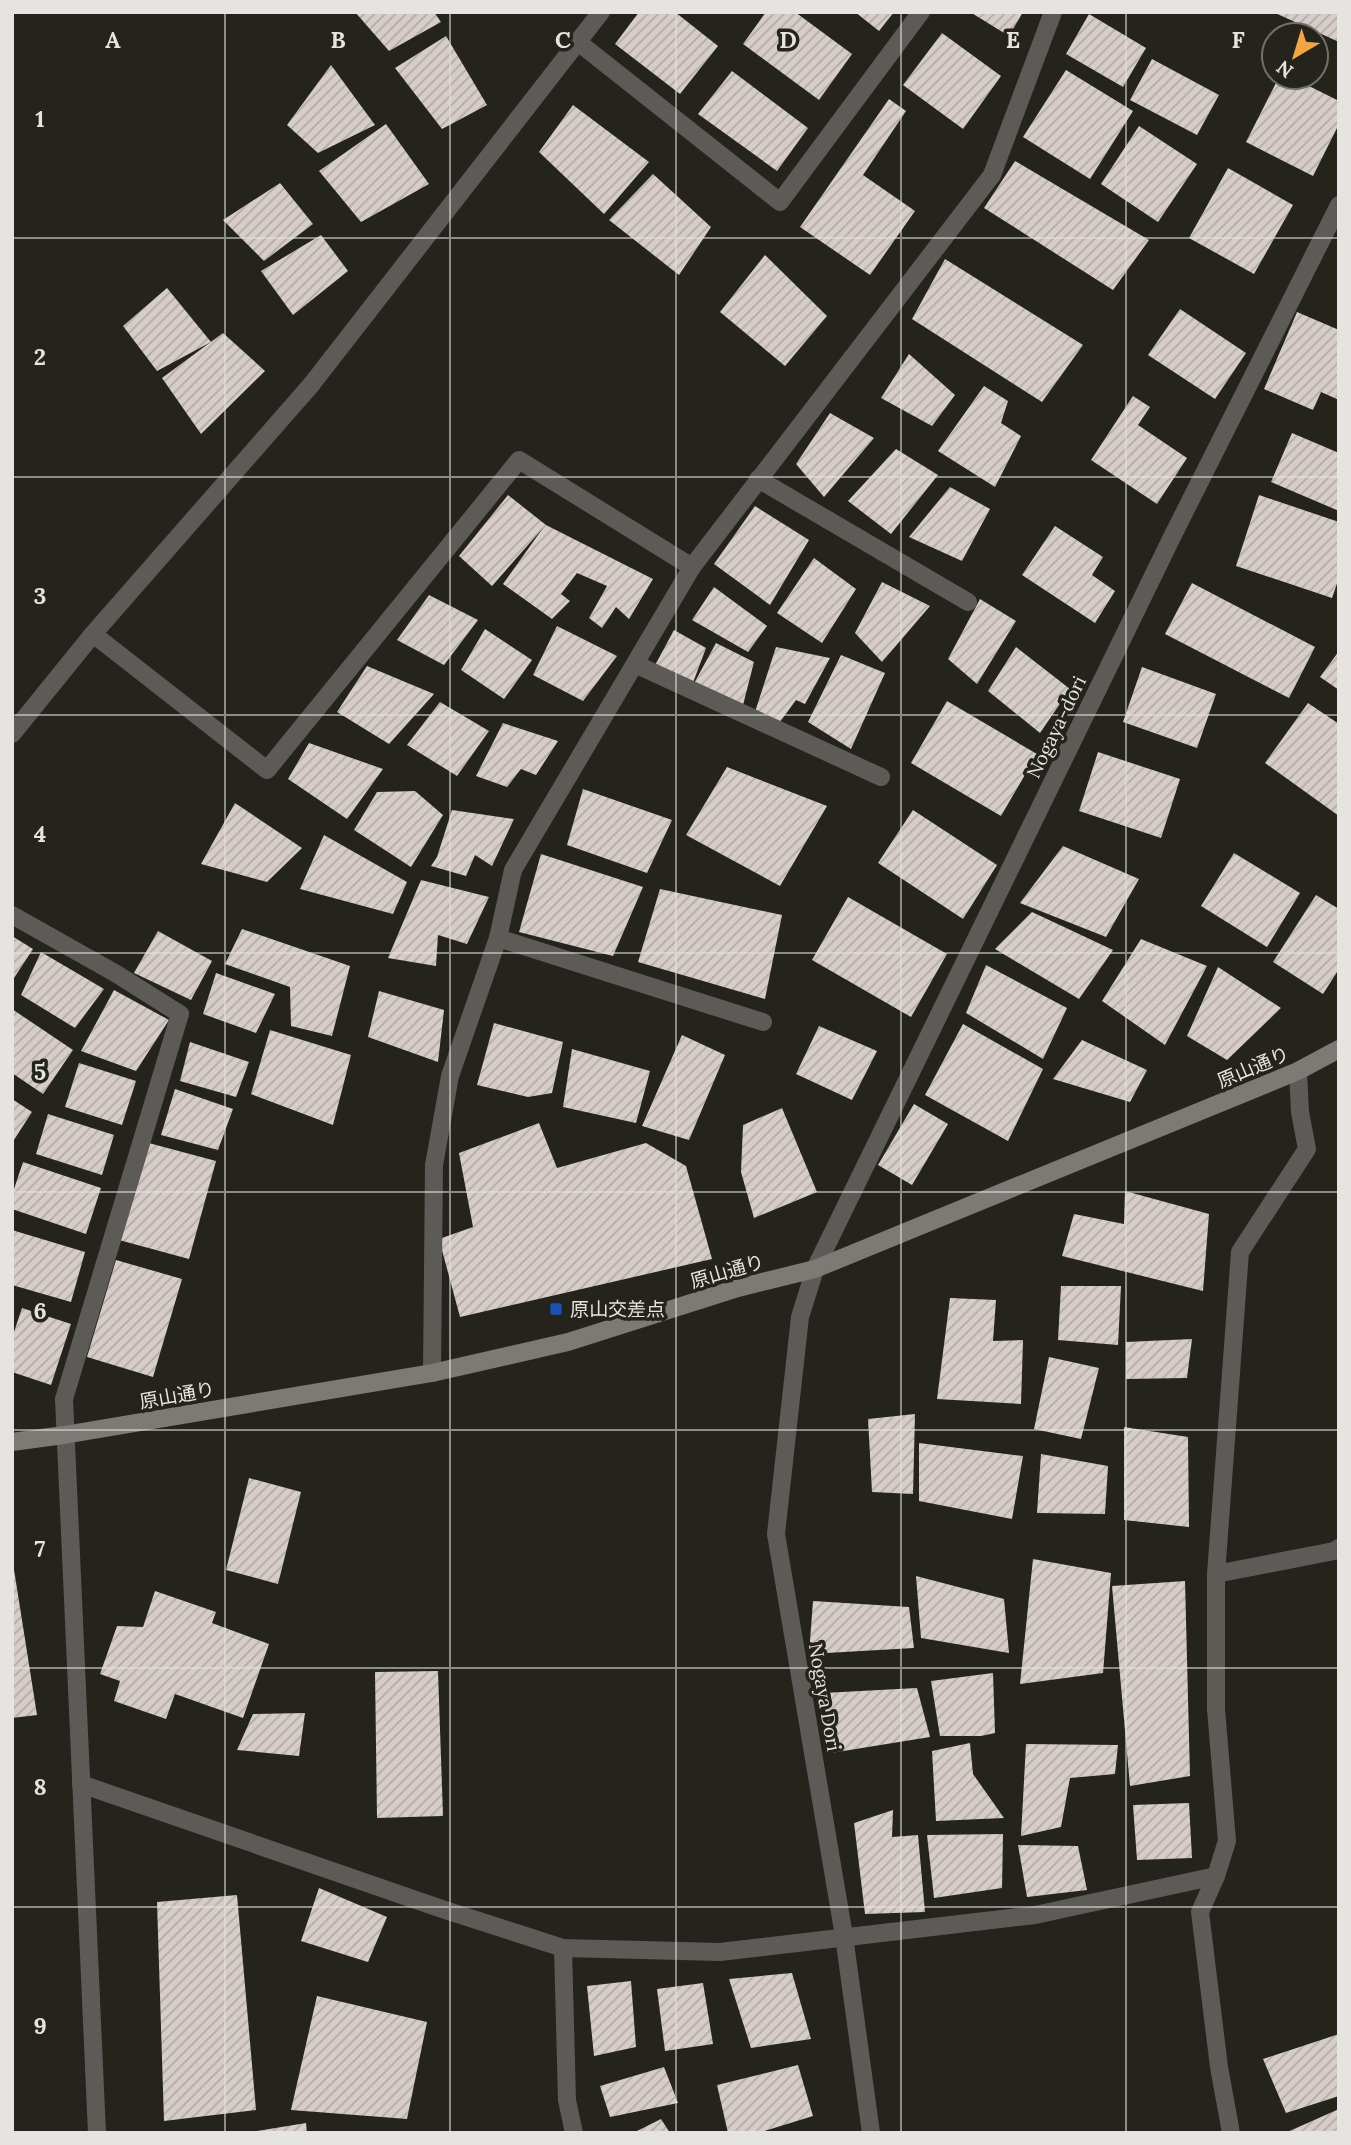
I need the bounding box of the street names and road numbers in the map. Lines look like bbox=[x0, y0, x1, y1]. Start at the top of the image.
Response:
street label: Nogaya-dori bbox=[1021, 672, 1091, 782]
street label: 原山通り bbox=[1213, 1041, 1293, 1093]
street label: 原山通り bbox=[687, 1249, 767, 1293]
street label: 原山通り bbox=[137, 1377, 217, 1413]
street label: Nogaya Dori bbox=[804, 1641, 846, 1753]

